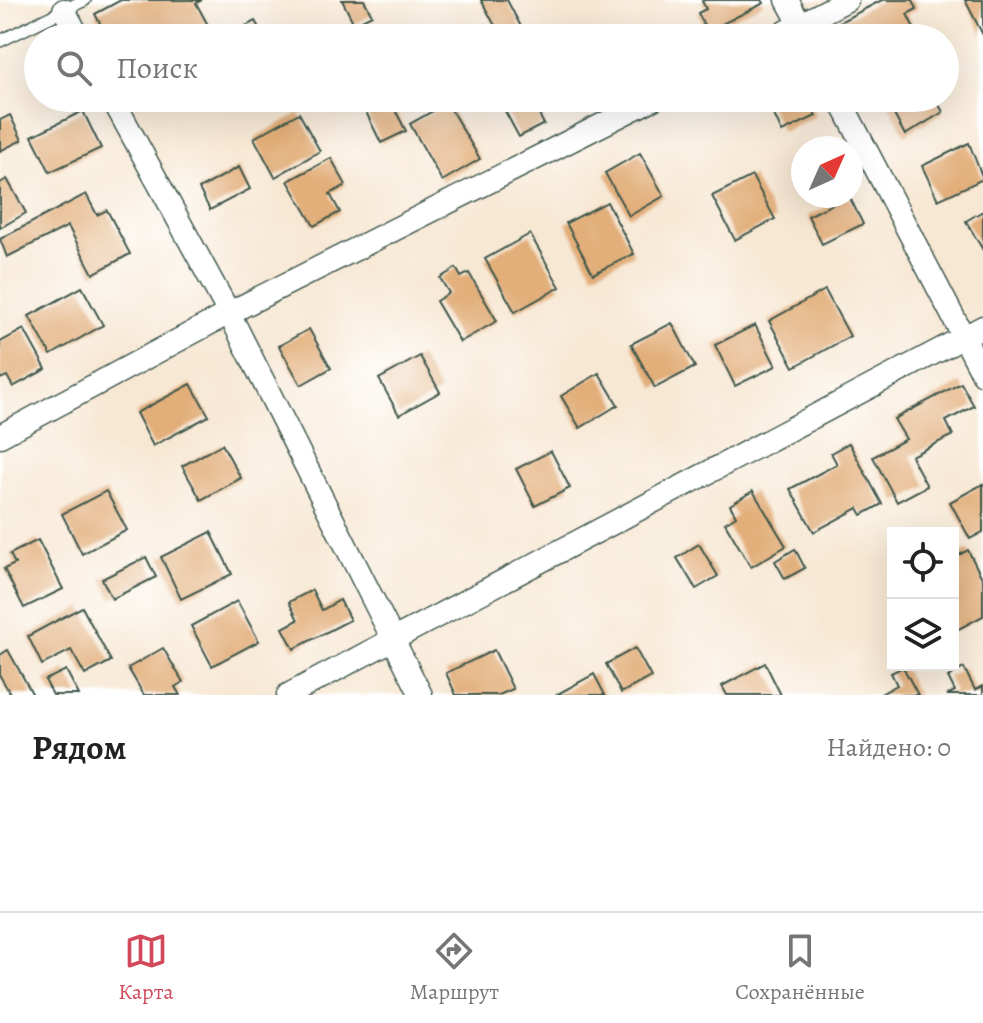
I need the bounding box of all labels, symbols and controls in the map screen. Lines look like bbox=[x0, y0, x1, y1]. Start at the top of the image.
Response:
search box bbox=[24, 24, 959, 112]
icon: search bbox=[52, 46, 96, 90]
text: Поиск bbox=[116, 48, 198, 88]
north arrow bbox=[791, 136, 863, 208]
map controls bbox=[887, 527, 959, 671]
button: locate bbox=[887, 527, 959, 599]
button: layers bbox=[887, 599, 959, 671]
text: Рядом bbox=[32, 724, 126, 771]
text: Найдено: 0 bbox=[827, 730, 951, 765]
tab: Карта bbox=[118, 929, 174, 1007]
tab: Маршрут bbox=[410, 929, 499, 1007]
tab: Сохранённые bbox=[735, 929, 865, 1007]

